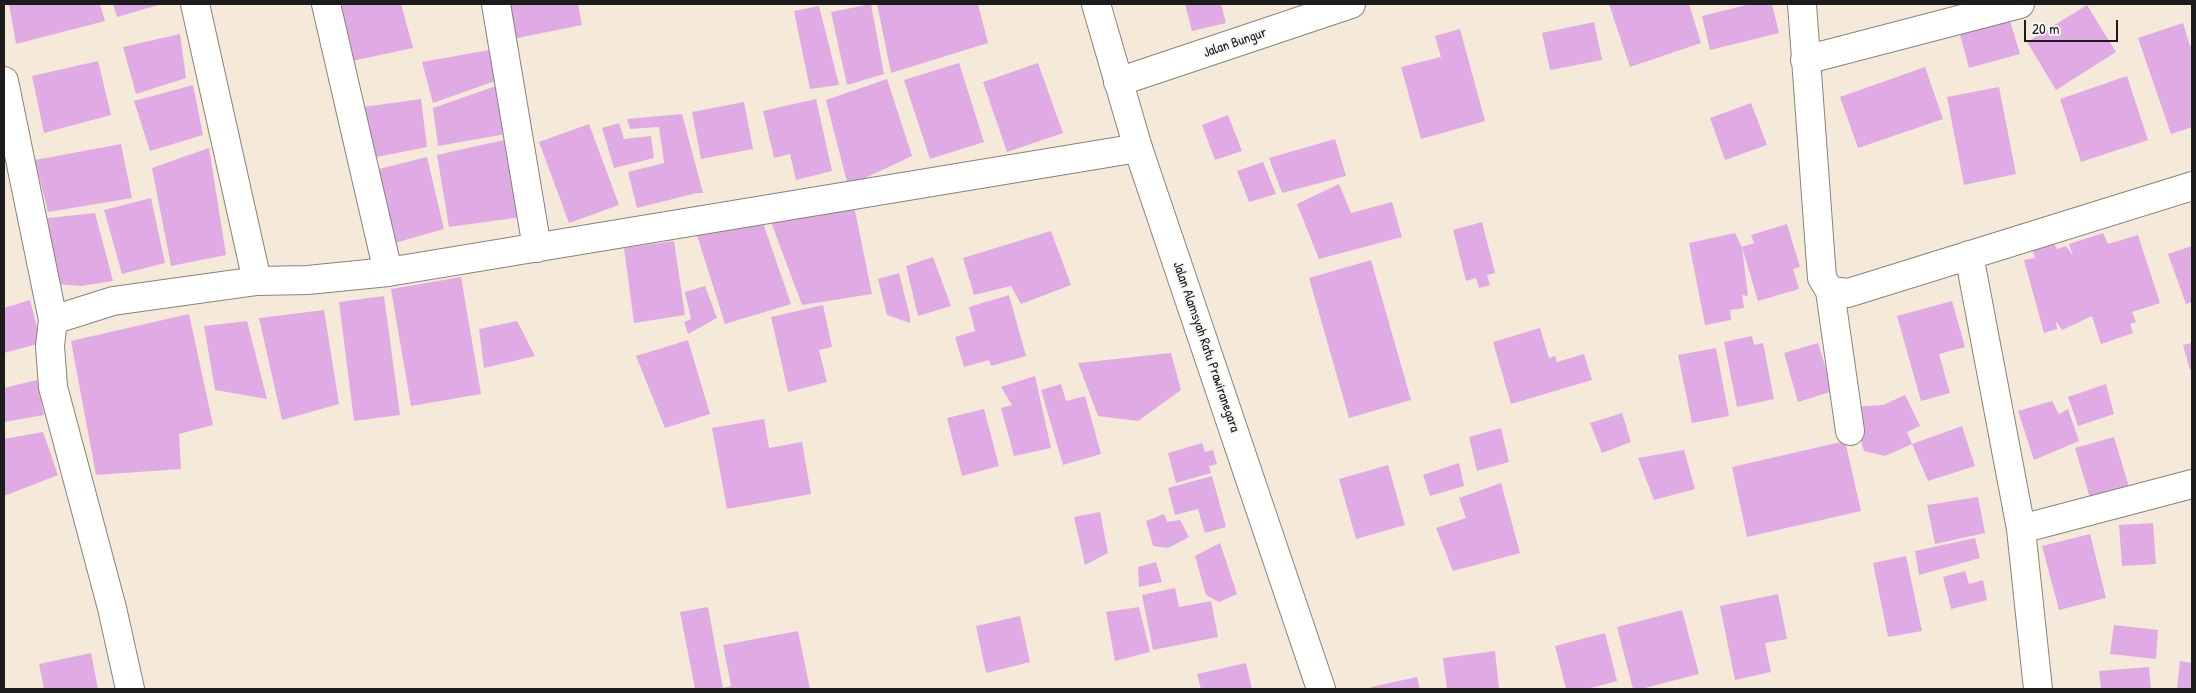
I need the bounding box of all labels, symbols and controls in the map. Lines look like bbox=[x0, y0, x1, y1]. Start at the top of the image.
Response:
scale bar bbox=[2026, 10, 2120, 42]
text: 20 m bbox=[2032, 18, 2059, 39]
street label: Jalan Bungur bbox=[1201, 24, 1269, 62]
street label: Jalan Alamsyah Ratu Prawiranegara bbox=[1169, 260, 1243, 434]

